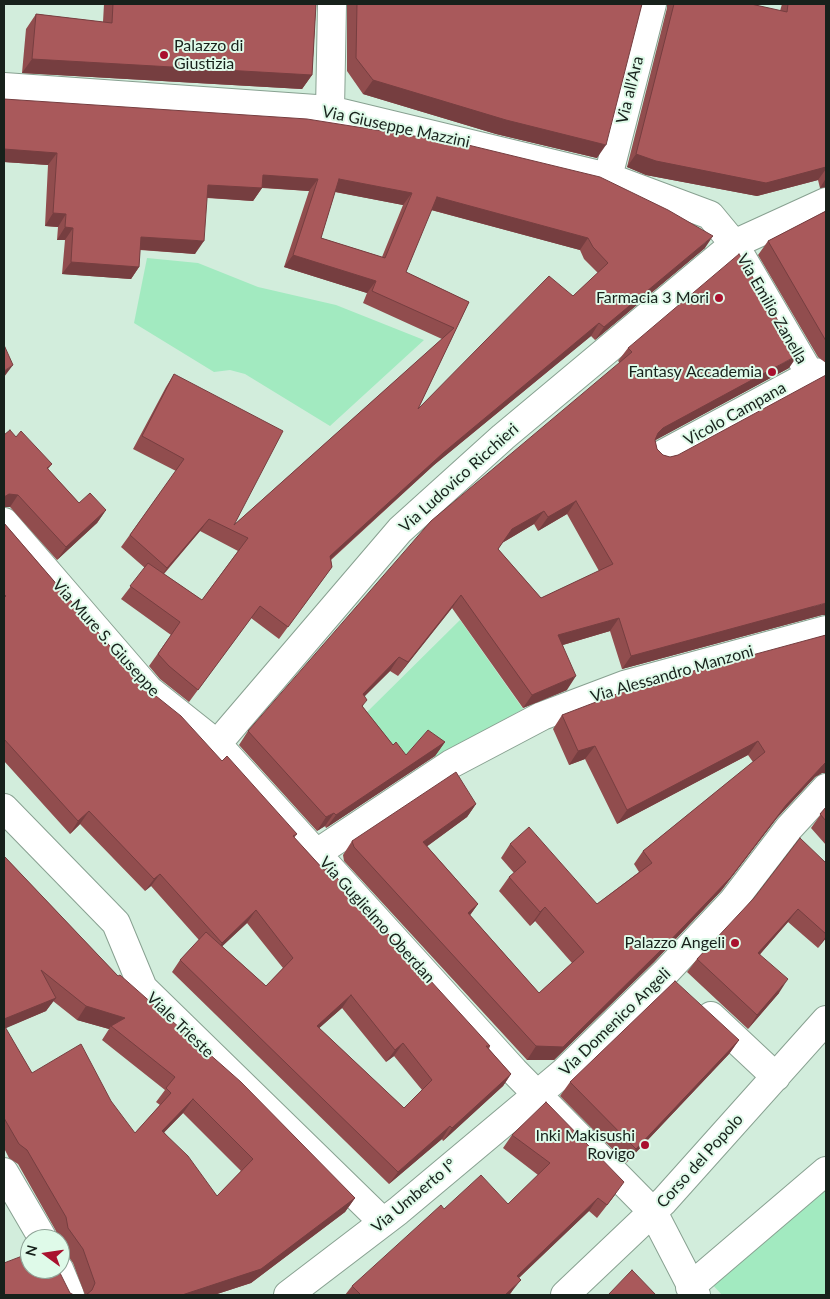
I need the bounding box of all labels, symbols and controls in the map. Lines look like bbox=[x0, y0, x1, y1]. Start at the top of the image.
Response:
place label: Palazzo di Giustizia bbox=[174, 36, 243, 74]
marker: Palazzo di Giustizia bbox=[158, 49, 170, 61]
street label: Via all'Ara bbox=[612, 54, 648, 126]
street label: Via Giuseppe Mazzini bbox=[320, 102, 472, 152]
street label: Via Emilio Zanella bbox=[733, 251, 811, 367]
place label: Farmacia 3 Mori bbox=[596, 288, 709, 308]
marker: Farmacia 3 Mori bbox=[713, 292, 725, 304]
place label: Fantasy Accademia bbox=[628, 362, 762, 382]
marker: Fantasy Accademia bbox=[766, 366, 778, 378]
street label: Vicolo Campana bbox=[681, 378, 789, 450]
street label: Via Ludovico Ricchieri bbox=[395, 419, 523, 537]
street label: Via Mure S. Giuseppe bbox=[48, 575, 164, 701]
street label: Via Alessandro Manzoni bbox=[588, 642, 756, 706]
street label: Via Guglielmo Oberdan bbox=[315, 853, 439, 987]
place label: Palazzo Angeli bbox=[625, 933, 725, 953]
marker: Palazzo Angeli bbox=[729, 937, 741, 949]
street label: Via Domenico Angeli bbox=[556, 964, 674, 1080]
street label: Viale Trieste bbox=[142, 988, 218, 1062]
street label: Corso del Popolo bbox=[653, 1110, 747, 1212]
place label: Inki Makisushi Rovigo bbox=[536, 1126, 635, 1164]
marker: Inki Makisushi Rovigo bbox=[639, 1139, 651, 1151]
street label: Via Umberto I° bbox=[368, 1155, 460, 1237]
north arrow bbox=[20, 1229, 70, 1279]
text: N bbox=[21, 1243, 40, 1258]

